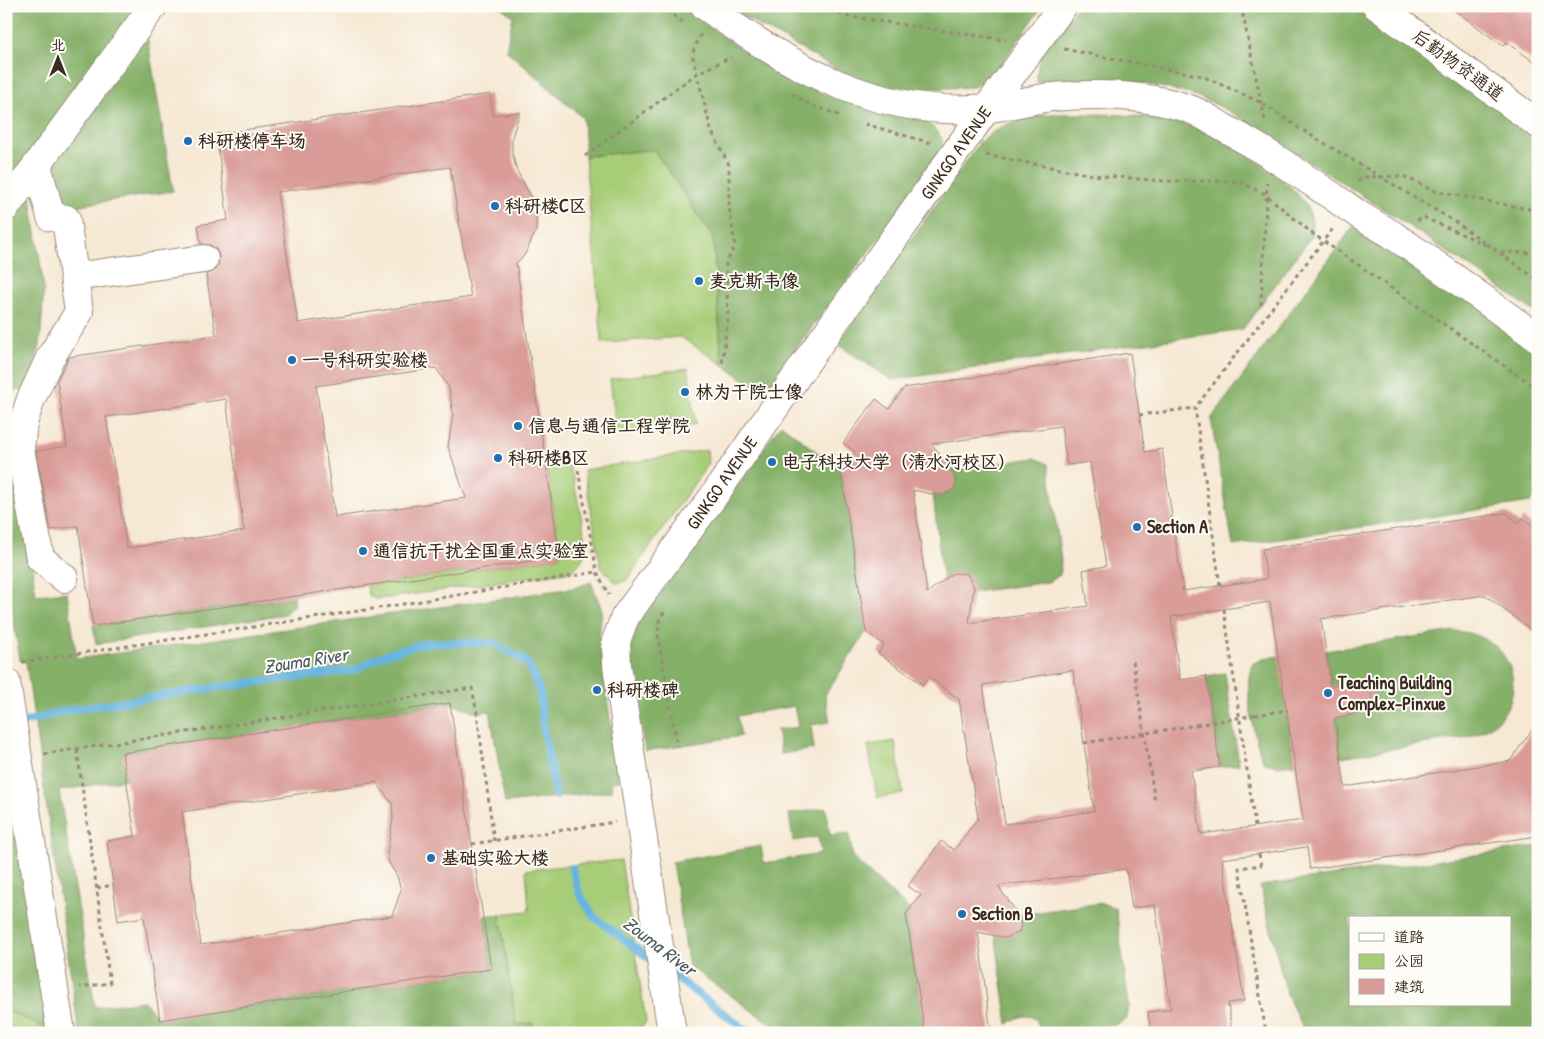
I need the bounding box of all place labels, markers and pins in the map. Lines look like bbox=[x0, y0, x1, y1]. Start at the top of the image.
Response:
place label: 科研楼停车场 bbox=[198, 128, 306, 153]
marker: 科研楼停车场 bbox=[182, 135, 194, 147]
place label: 科研楼C区 bbox=[505, 193, 587, 218]
marker: 科研楼C区 bbox=[489, 200, 501, 212]
place label: 麦克斯韦像 bbox=[709, 268, 799, 293]
marker: 麦克斯韦像 bbox=[693, 275, 705, 287]
place label: 一号科研实验楼 bbox=[302, 347, 428, 372]
marker: 一号科研实验楼 bbox=[286, 354, 298, 366]
place label: 林为干院士像 bbox=[695, 379, 803, 404]
marker: 林为干院士像 bbox=[679, 386, 691, 398]
place label: 信息与通信工程学院 bbox=[528, 413, 690, 438]
marker: 信息与通信工程学院 bbox=[512, 420, 524, 432]
place label: 科研楼B区 bbox=[508, 445, 589, 470]
place label: 电子科技大学（清水河校区） bbox=[782, 449, 1016, 474]
marker: 科研楼B区 bbox=[492, 452, 504, 464]
marker: 电子科技大学（清水河校区） bbox=[766, 456, 778, 468]
place label: Section A bbox=[1147, 514, 1208, 539]
marker: Section A bbox=[1131, 521, 1143, 533]
place label: 通信抗干扰全国重点实验室 bbox=[373, 538, 589, 563]
marker: 通信抗干扰全国重点实验室 bbox=[357, 545, 369, 557]
place label: Teaching Building Complex-Pinxue bbox=[1337, 670, 1452, 717]
place label: 科研楼碑 bbox=[607, 677, 679, 702]
marker: 科研楼碑 bbox=[591, 684, 603, 696]
marker: Teaching Building Complex-Pinxue bbox=[1322, 687, 1334, 699]
place label: 基础实验大楼 bbox=[441, 845, 549, 870]
marker: 基础实验大楼 bbox=[425, 852, 437, 864]
place label: Section B bbox=[972, 901, 1033, 926]
marker: Section B bbox=[956, 908, 968, 920]

